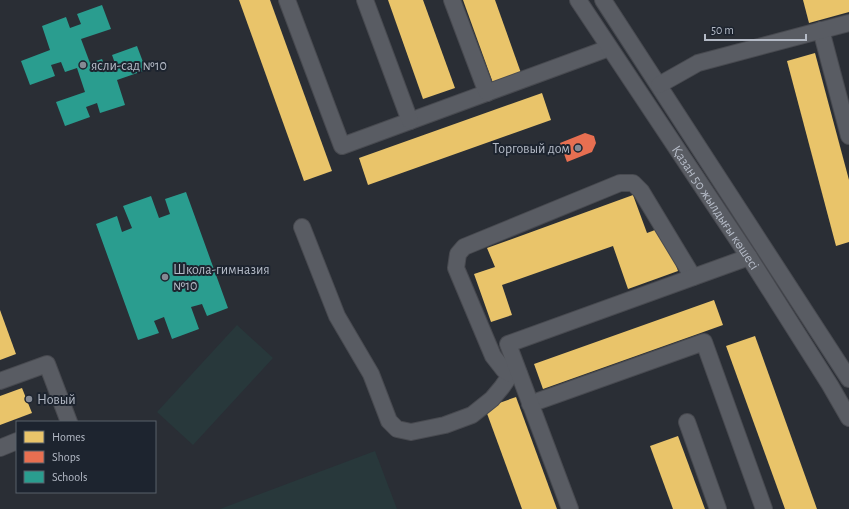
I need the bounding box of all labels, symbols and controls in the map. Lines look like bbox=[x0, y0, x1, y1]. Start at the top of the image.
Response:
scale bar bbox=[705, 16, 806, 42]
text: 50 m bbox=[711, 24, 734, 36]
place label: ясли-сад №10 bbox=[91, 59, 167, 73]
marker: ясли-сад №10 bbox=[78, 60, 88, 70]
place label: Торговый дом bbox=[492, 142, 570, 156]
marker: Торговый дом bbox=[573, 143, 583, 153]
street label: Қазан 50 жылдығы көшесі bbox=[669, 143, 761, 273]
place label: Школа-гимназия №10 bbox=[173, 263, 270, 293]
marker: Школа-гимназия №10 bbox=[160, 272, 170, 282]
place label: Новый bbox=[37, 393, 76, 407]
marker: Новый bbox=[24, 394, 34, 404]
legend bbox=[16, 421, 156, 493]
text: Homes bbox=[52, 431, 85, 443]
text: Shops bbox=[52, 451, 80, 463]
text: Schools bbox=[52, 471, 87, 483]

